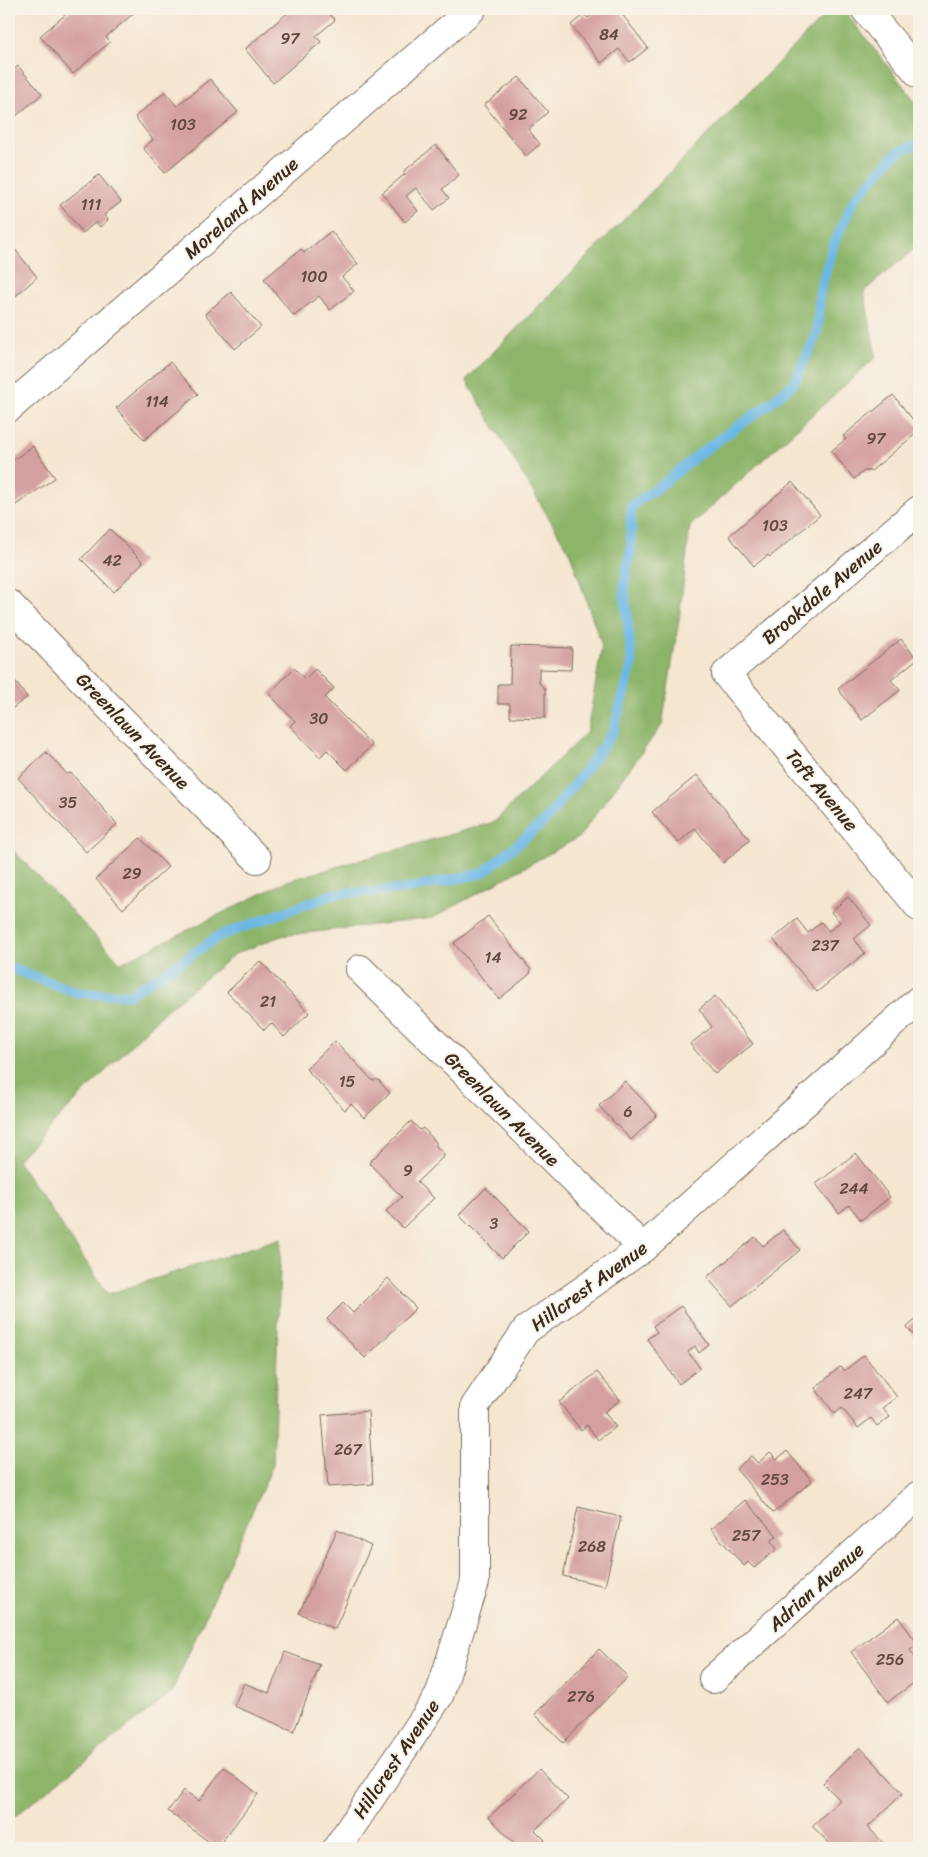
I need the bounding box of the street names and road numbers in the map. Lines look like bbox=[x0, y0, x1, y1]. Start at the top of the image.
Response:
street label: Moreland Avenue bbox=[176, 148, 306, 268]
street label: Brookdale Avenue bbox=[754, 531, 890, 653]
street label: Greenlawn Avenue bbox=[68, 664, 198, 798]
street label: Taft Avenue bbox=[777, 741, 867, 839]
street label: Greenlawn Avenue bbox=[436, 1043, 568, 1175]
street label: Hillcrest Avenue bbox=[523, 1232, 655, 1340]
street label: Adrian Avenue bbox=[759, 1534, 872, 1640]
street label: Hillcrest Avenue bbox=[344, 1692, 449, 1826]

